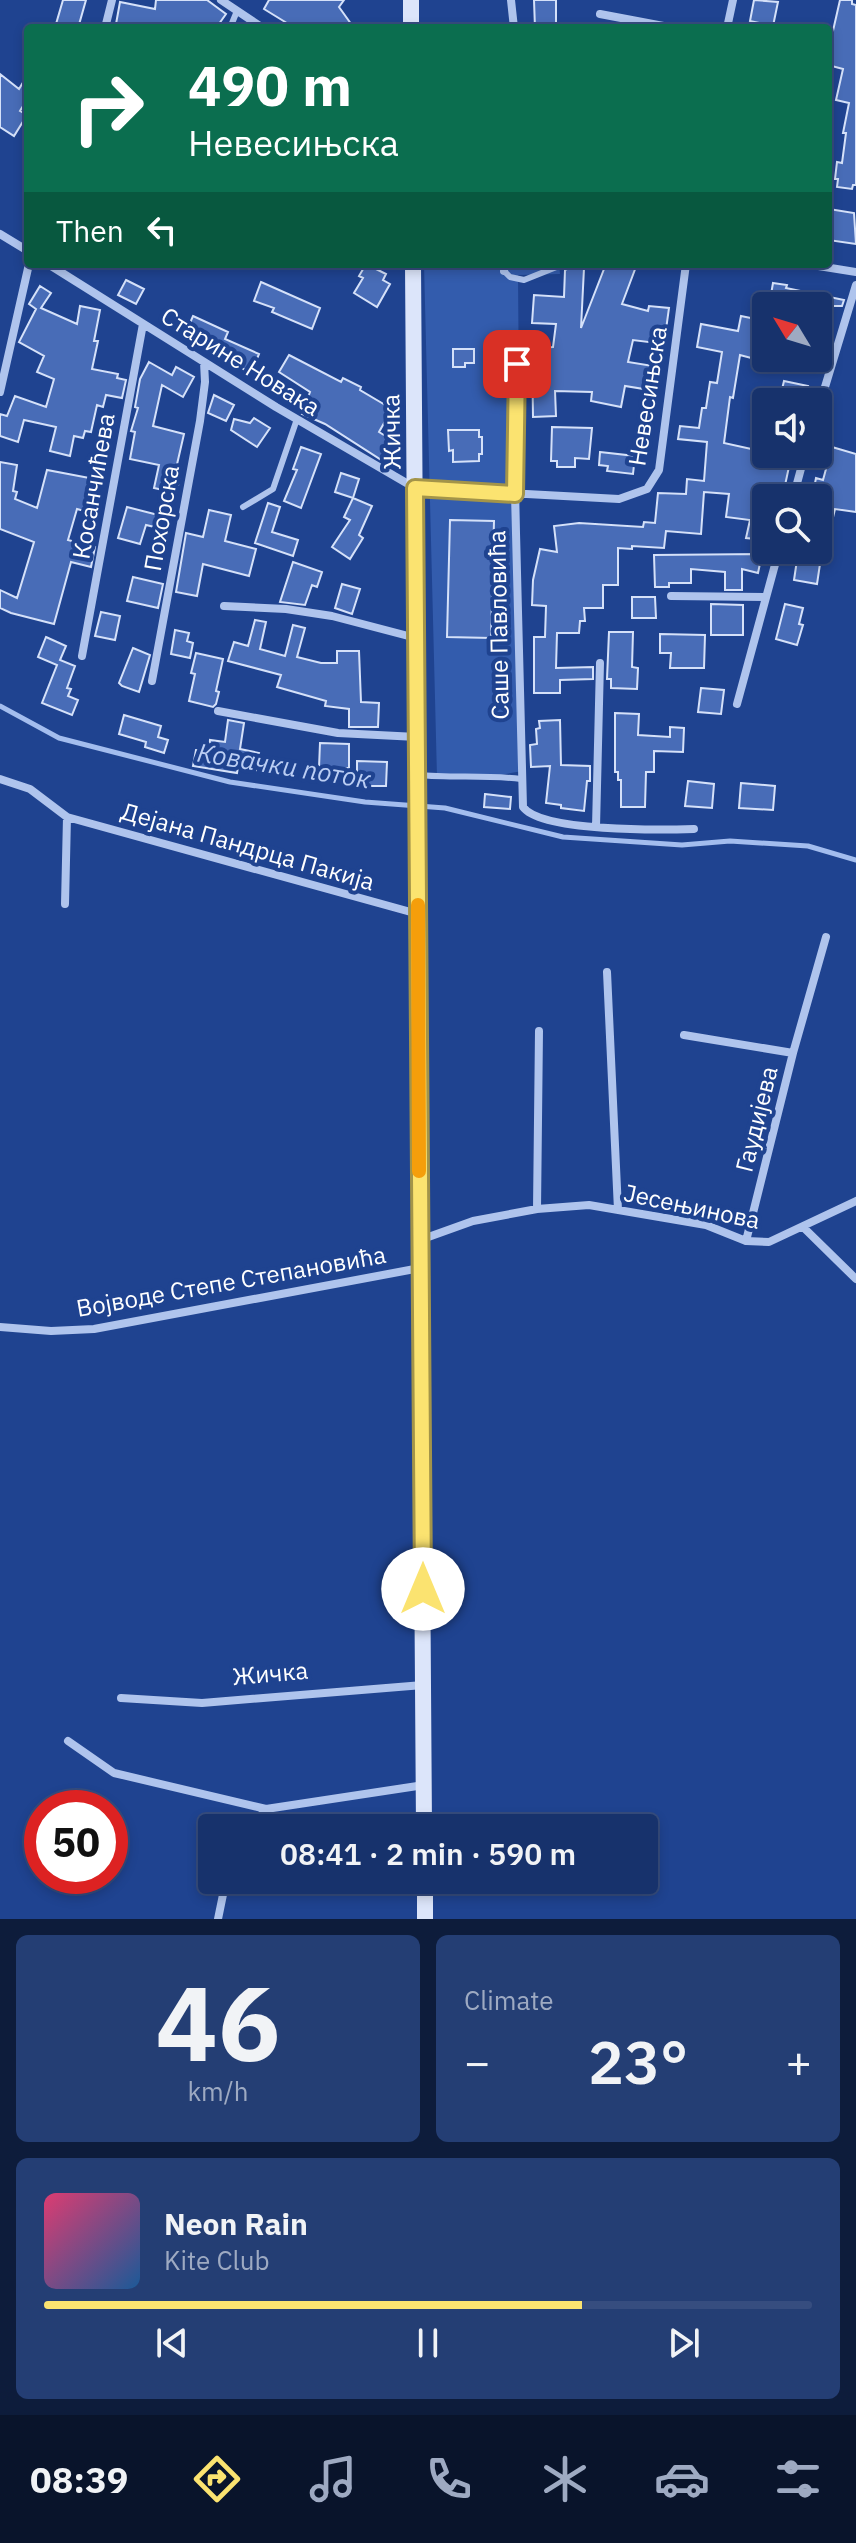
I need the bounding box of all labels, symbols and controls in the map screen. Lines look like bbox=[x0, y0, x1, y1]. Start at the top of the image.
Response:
text: 490 m bbox=[188, 49, 352, 121]
icon: right bbox=[56, 56, 160, 160]
text: Невесињска bbox=[188, 119, 399, 166]
icon: left bbox=[140, 208, 184, 252]
text: Then bbox=[56, 211, 124, 250]
north arrow bbox=[752, 292, 832, 372]
map controls bbox=[752, 292, 832, 564]
street label: Старине Новака bbox=[155, 299, 327, 423]
street label: Невесињска bbox=[620, 324, 674, 468]
pin bbox=[483, 330, 551, 398]
icon: arrive bbox=[495, 342, 539, 386]
button: sound bbox=[752, 388, 832, 468]
street label: Жичка bbox=[374, 394, 408, 470]
street label: Косанчићева bbox=[64, 410, 122, 561]
street label: Похорска bbox=[136, 462, 186, 573]
button: search bbox=[752, 484, 832, 564]
street label: Саше Павловића bbox=[480, 530, 516, 720]
water label: Ковачки поток bbox=[195, 735, 374, 796]
street label: Дејана Пандрца Пакија bbox=[118, 794, 379, 898]
street label: Гаудијева bbox=[727, 1063, 785, 1175]
street label: Јесењинова bbox=[621, 1176, 763, 1236]
street label: Војводе Степе Степановића bbox=[74, 1238, 389, 1324]
position arrow bbox=[381, 1547, 465, 1631]
street label: Жичка bbox=[231, 1654, 309, 1692]
speed limit sign: 50 bbox=[24, 1790, 128, 1894]
text: 08:41 · 2 min · 590 m bbox=[280, 1834, 576, 1873]
text: 46 bbox=[156, 1954, 280, 2090]
text: Climate bbox=[464, 1983, 554, 2017]
text: 23° bbox=[588, 2022, 688, 2101]
text: − bbox=[464, 2033, 490, 2090]
text: + bbox=[786, 2033, 812, 2090]
text: km/h bbox=[187, 2074, 249, 2108]
text: Neon Rain bbox=[164, 2204, 308, 2243]
text: Kite Club bbox=[164, 2243, 269, 2277]
icon: previous bbox=[150, 2321, 194, 2365]
icon: pause bbox=[406, 2321, 450, 2365]
icon: next bbox=[662, 2321, 706, 2365]
icon: directions bbox=[189, 2451, 245, 2507]
icon: music bbox=[305, 2451, 361, 2507]
icon: phone bbox=[421, 2451, 477, 2507]
icon: climate bbox=[537, 2451, 593, 2507]
icon: car bbox=[654, 2451, 710, 2507]
icon: filters bbox=[770, 2451, 826, 2507]
text: 08:39 bbox=[30, 2456, 128, 2503]

